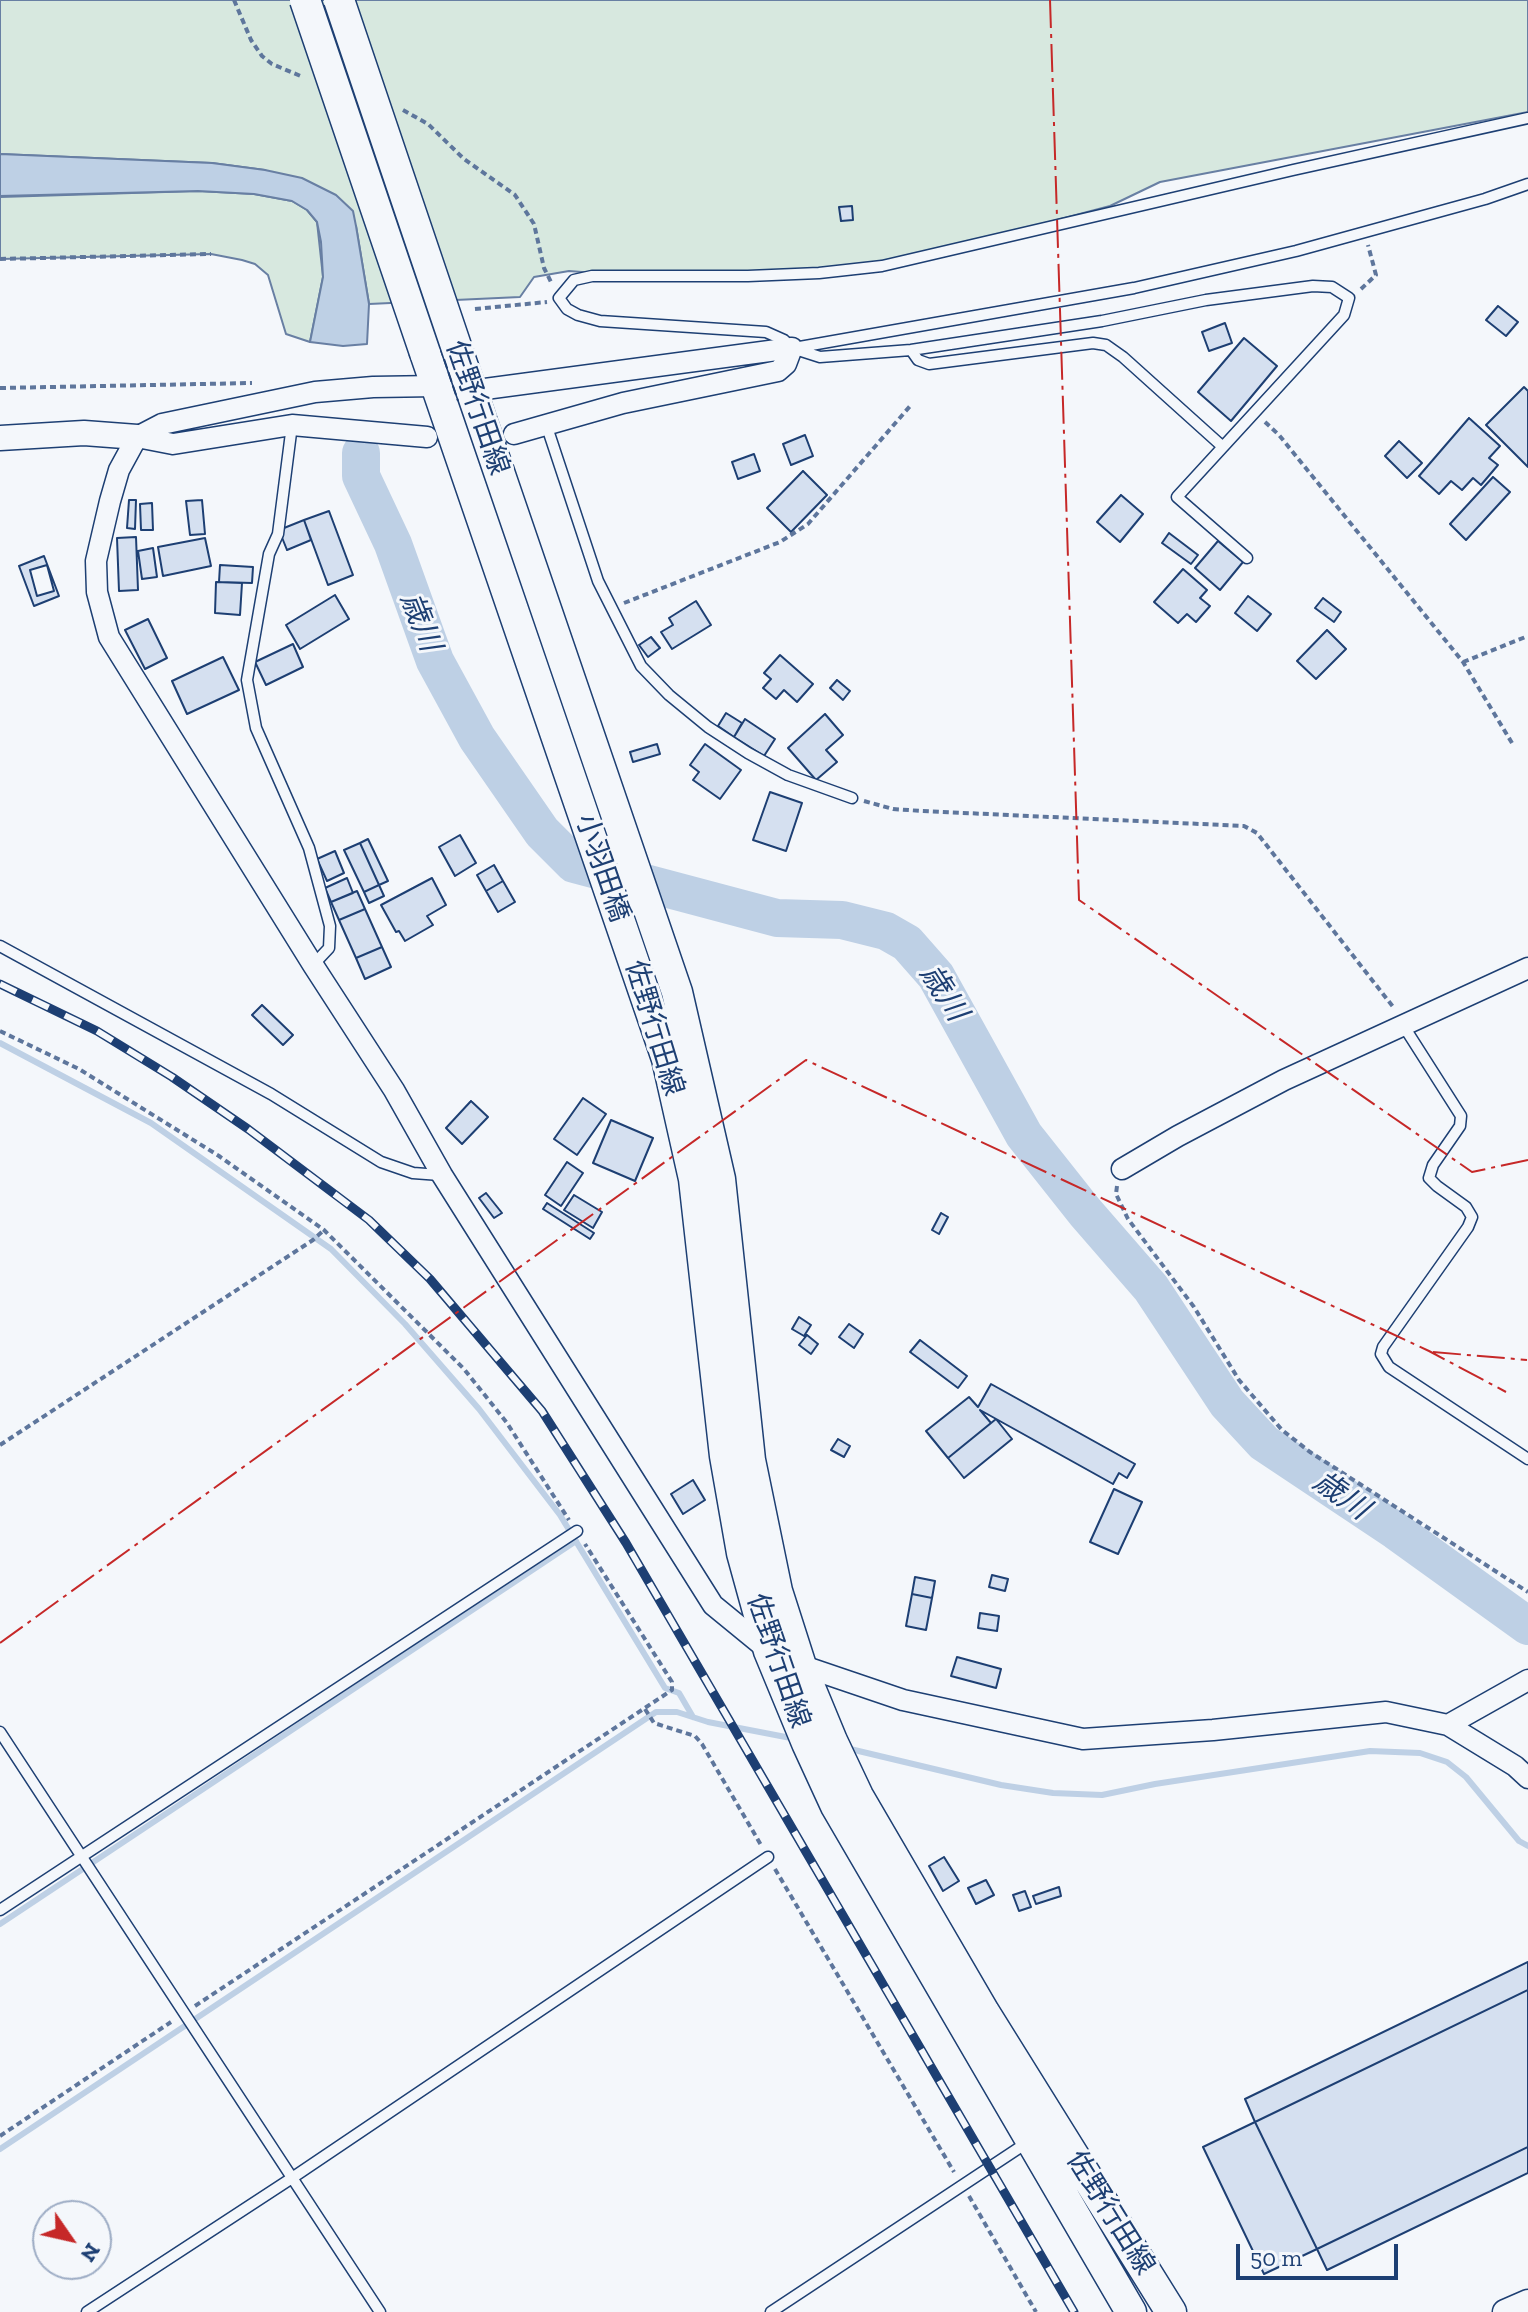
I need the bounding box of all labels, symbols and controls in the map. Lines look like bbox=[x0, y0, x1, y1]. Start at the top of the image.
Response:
street label: 佐野行田線 bbox=[438, 336, 516, 480]
water label: 歳川 bbox=[392, 587, 448, 657]
street label: 小羽田橋 bbox=[568, 810, 636, 926]
street label: 佐野行田線 bbox=[617, 956, 691, 1100]
water label: 歳川 bbox=[912, 958, 974, 1028]
water label: 歳川 bbox=[1306, 1464, 1376, 1528]
street label: 佐野行田線 bbox=[739, 1589, 817, 1733]
street label: 佐野行田線 bbox=[1059, 2145, 1161, 2281]
north arrow bbox=[32, 2200, 112, 2280]
scale bar bbox=[1240, 2228, 1402, 2278]
text: N bbox=[75, 2238, 107, 2267]
text: 50 m bbox=[1250, 2243, 1302, 2272]

